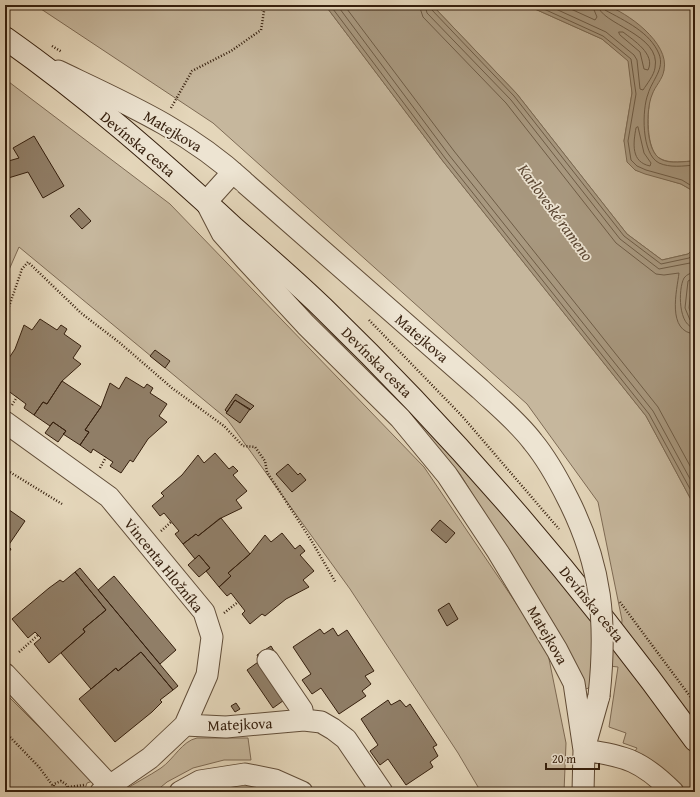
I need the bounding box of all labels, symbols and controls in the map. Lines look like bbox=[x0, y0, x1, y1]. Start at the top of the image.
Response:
street label: Matejkova bbox=[140, 105, 206, 157]
street label: Devínska cesta bbox=[96, 106, 180, 182]
water label: Karloveské rameno bbox=[512, 158, 600, 266]
street label: Matejkova bbox=[391, 309, 453, 367]
street label: Devínska cesta bbox=[337, 322, 417, 402]
street label: Vincenta Hložníka bbox=[119, 513, 209, 617]
street label: Devínska cesta bbox=[555, 562, 629, 646]
street label: Matejkova bbox=[523, 602, 573, 668]
street label: Matejkova bbox=[207, 712, 273, 736]
scale bar bbox=[546, 745, 599, 771]
text: 20 m bbox=[552, 750, 576, 767]

